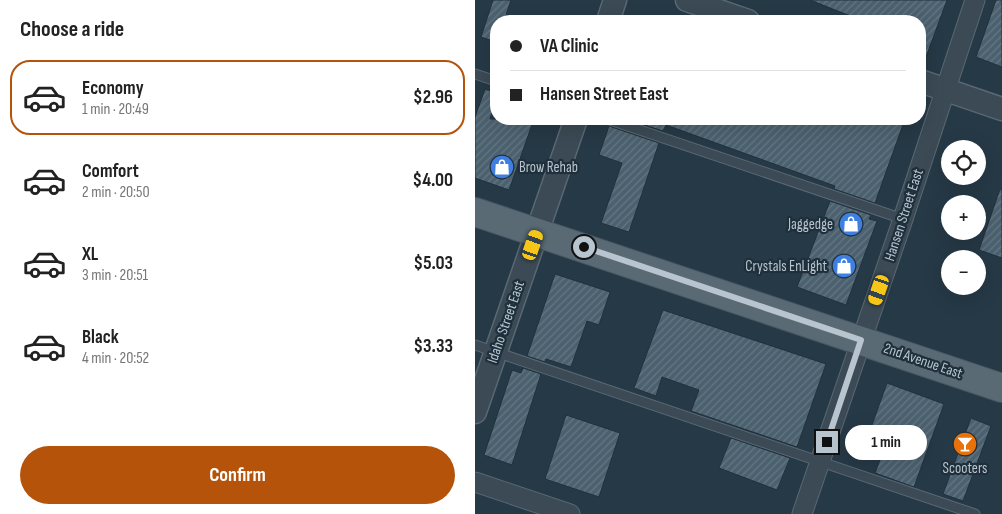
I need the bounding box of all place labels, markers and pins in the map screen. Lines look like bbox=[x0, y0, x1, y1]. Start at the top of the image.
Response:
shop icon: Brow Rehab bbox=[489, 154, 515, 180]
place label: Brow Rehab bbox=[519, 158, 578, 177]
shop icon: Jaggedge bbox=[838, 211, 864, 237]
place label: Jaggedge bbox=[787, 215, 833, 234]
shop icon: Crystals EnLight bbox=[831, 253, 857, 279]
place label: Crystals EnLight bbox=[745, 257, 827, 276]
bar icon: Scooters bbox=[952, 431, 978, 457]
place label: Scooters bbox=[943, 459, 987, 478]

